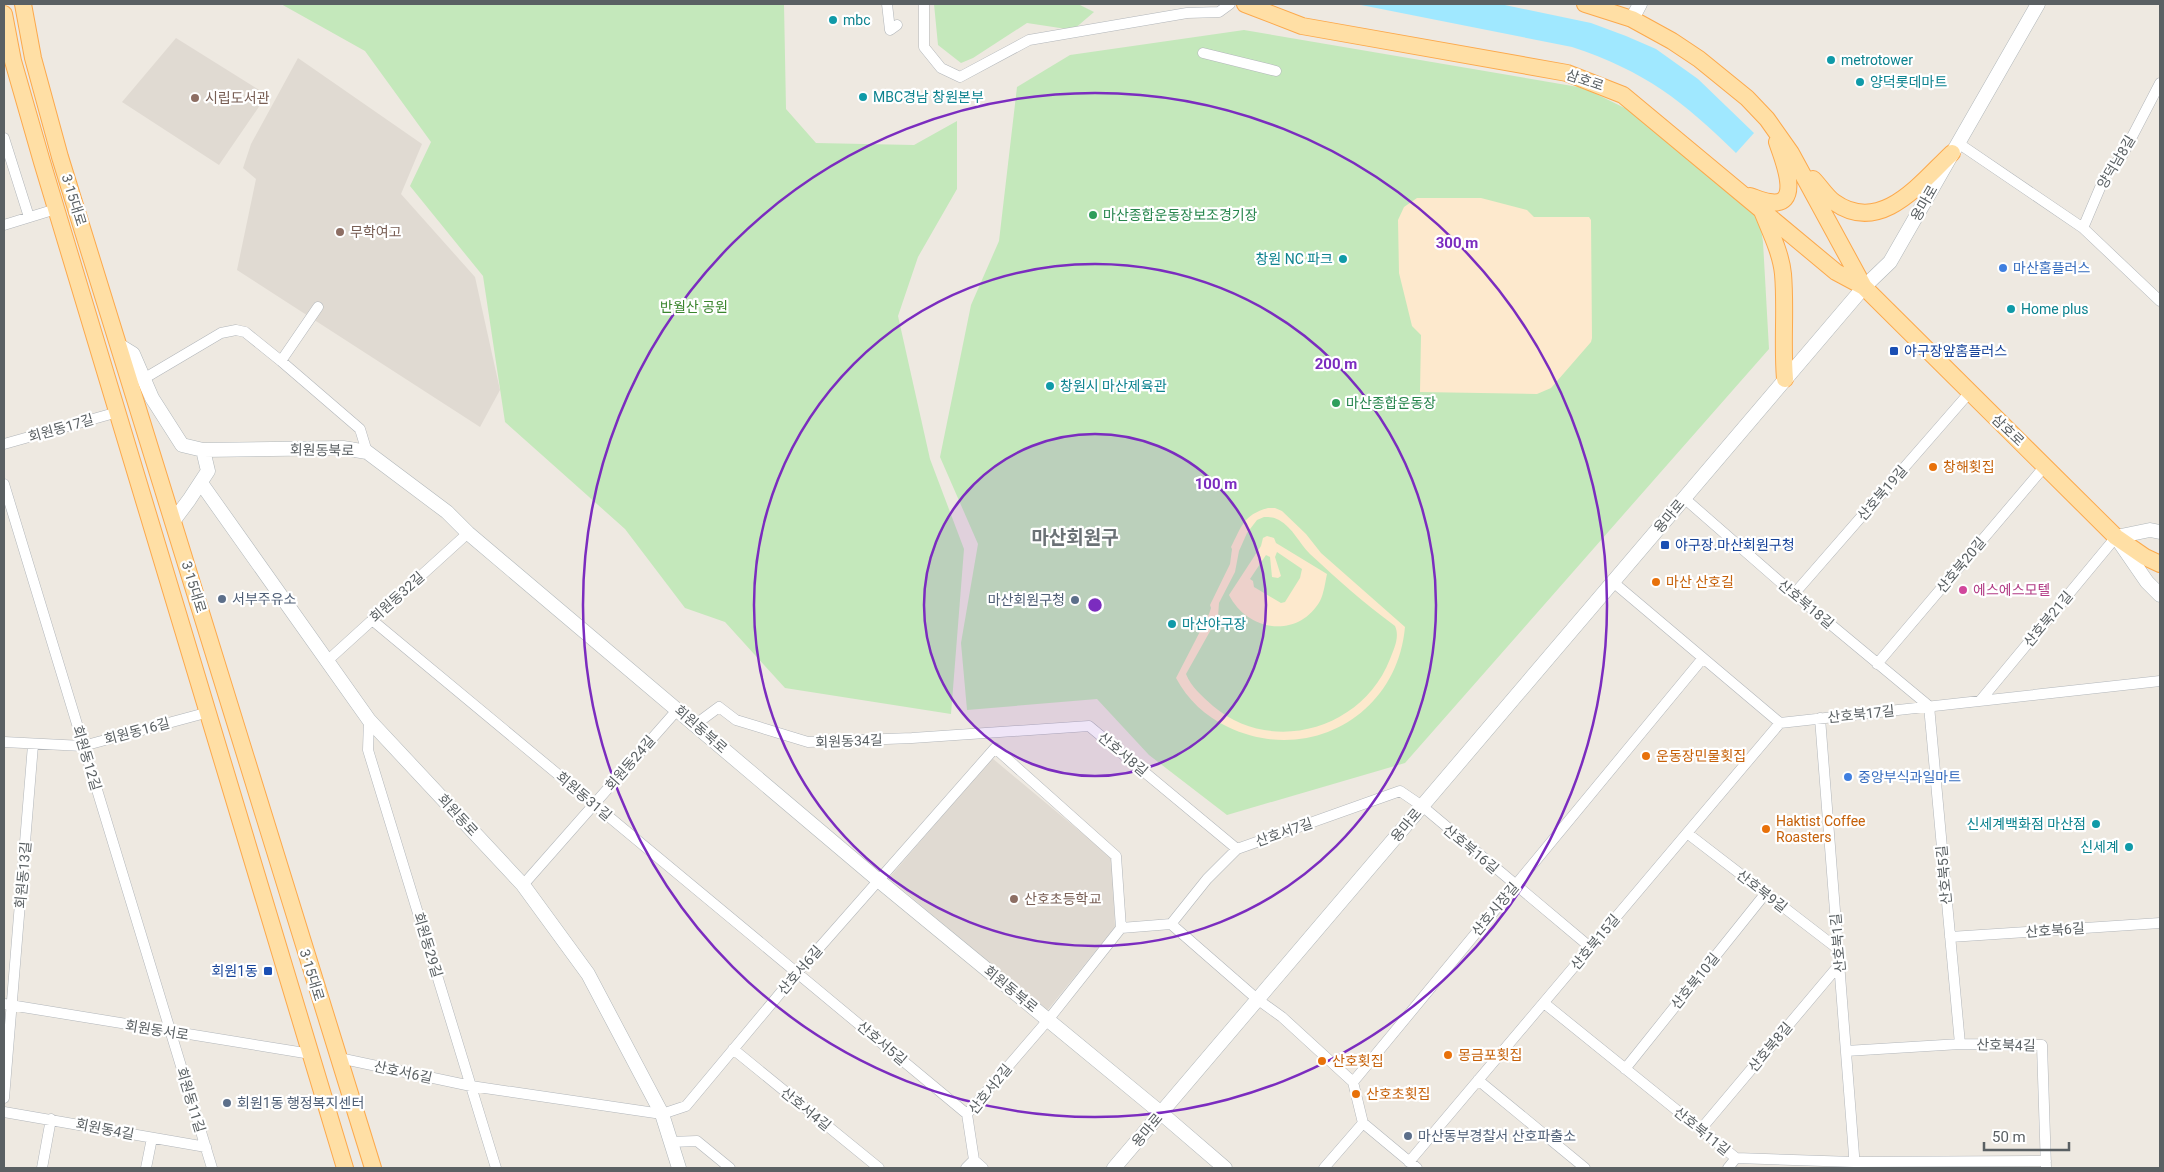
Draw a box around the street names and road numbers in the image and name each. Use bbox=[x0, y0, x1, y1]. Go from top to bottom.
street label: 삼호로 bbox=[1564, 66, 1606, 94]
street label: 양덕남8길 bbox=[2094, 132, 2138, 192]
street label: 3·15대로 bbox=[59, 172, 89, 228]
street label: 용마로 bbox=[1907, 182, 1941, 224]
street label: 회원동17길 bbox=[26, 411, 96, 445]
street label: 삼호로 bbox=[1989, 411, 2028, 449]
street label: 회원동북로 bbox=[290, 441, 354, 459]
street label: 산호북19길 bbox=[1854, 462, 1910, 524]
street label: 용마로 bbox=[1650, 496, 1688, 536]
street label: 산호북20길 bbox=[1933, 534, 1989, 596]
street label: 3·15대로 bbox=[179, 559, 209, 615]
street label: 회원동32길 bbox=[367, 569, 427, 625]
street label: 산호북18길 bbox=[1775, 576, 1837, 632]
street label: 산호북21길 bbox=[2020, 588, 2076, 650]
street label: 회원동북로 bbox=[671, 702, 731, 756]
street label: 산호북17길 bbox=[1827, 703, 1895, 725]
street label: 회원동16길 bbox=[102, 715, 172, 747]
street label: 회원동12길 bbox=[70, 723, 104, 793]
street label: 산호서8길 bbox=[1095, 729, 1151, 779]
street label: 회원동24길 bbox=[602, 732, 658, 794]
street label: 회원동34길 bbox=[815, 732, 883, 750]
street label: 회원동31길 bbox=[553, 768, 615, 824]
street label: 회원동로 bbox=[435, 791, 481, 839]
street label: 용마로 bbox=[1387, 805, 1425, 845]
street label: 산호서7길 bbox=[1253, 815, 1315, 849]
street label: 산호북16길 bbox=[1440, 821, 1502, 877]
street label: 회원동13길 bbox=[12, 841, 34, 909]
street label: 산호북5길 bbox=[1933, 845, 1955, 905]
street label: 산호북9길 bbox=[1734, 866, 1790, 916]
street label: 산호시장길 bbox=[1468, 879, 1522, 939]
street label: 회원동29길 bbox=[411, 910, 445, 980]
street label: 산호북15길 bbox=[1567, 911, 1623, 973]
street label: 산호북1길 bbox=[1827, 913, 1849, 973]
street label: 산호북6길 bbox=[2025, 920, 2085, 940]
street label: 산호서6길 bbox=[774, 942, 826, 998]
street label: 3·15대로 bbox=[297, 947, 327, 1003]
street label: 산호북10길 bbox=[1668, 950, 1722, 1012]
street label: 회원동북로 bbox=[981, 963, 1041, 1016]
street label: 회원동서로 bbox=[124, 1017, 190, 1043]
street label: 산호서5길 bbox=[854, 1018, 910, 1068]
street label: 산호북8길 bbox=[1745, 1019, 1795, 1075]
street label: 산호북4길 bbox=[1976, 1036, 2036, 1054]
street label: 산호서6길 bbox=[372, 1058, 434, 1086]
street label: 산호서2길 bbox=[965, 1061, 1015, 1117]
street label: 회원동11길 bbox=[174, 1065, 208, 1135]
street label: 산호서4길 bbox=[778, 1084, 834, 1134]
street label: 산호북11길 bbox=[1671, 1104, 1733, 1158]
street label: 용마로 bbox=[1128, 1110, 1166, 1150]
street label: 회원동4길 bbox=[74, 1115, 136, 1143]

